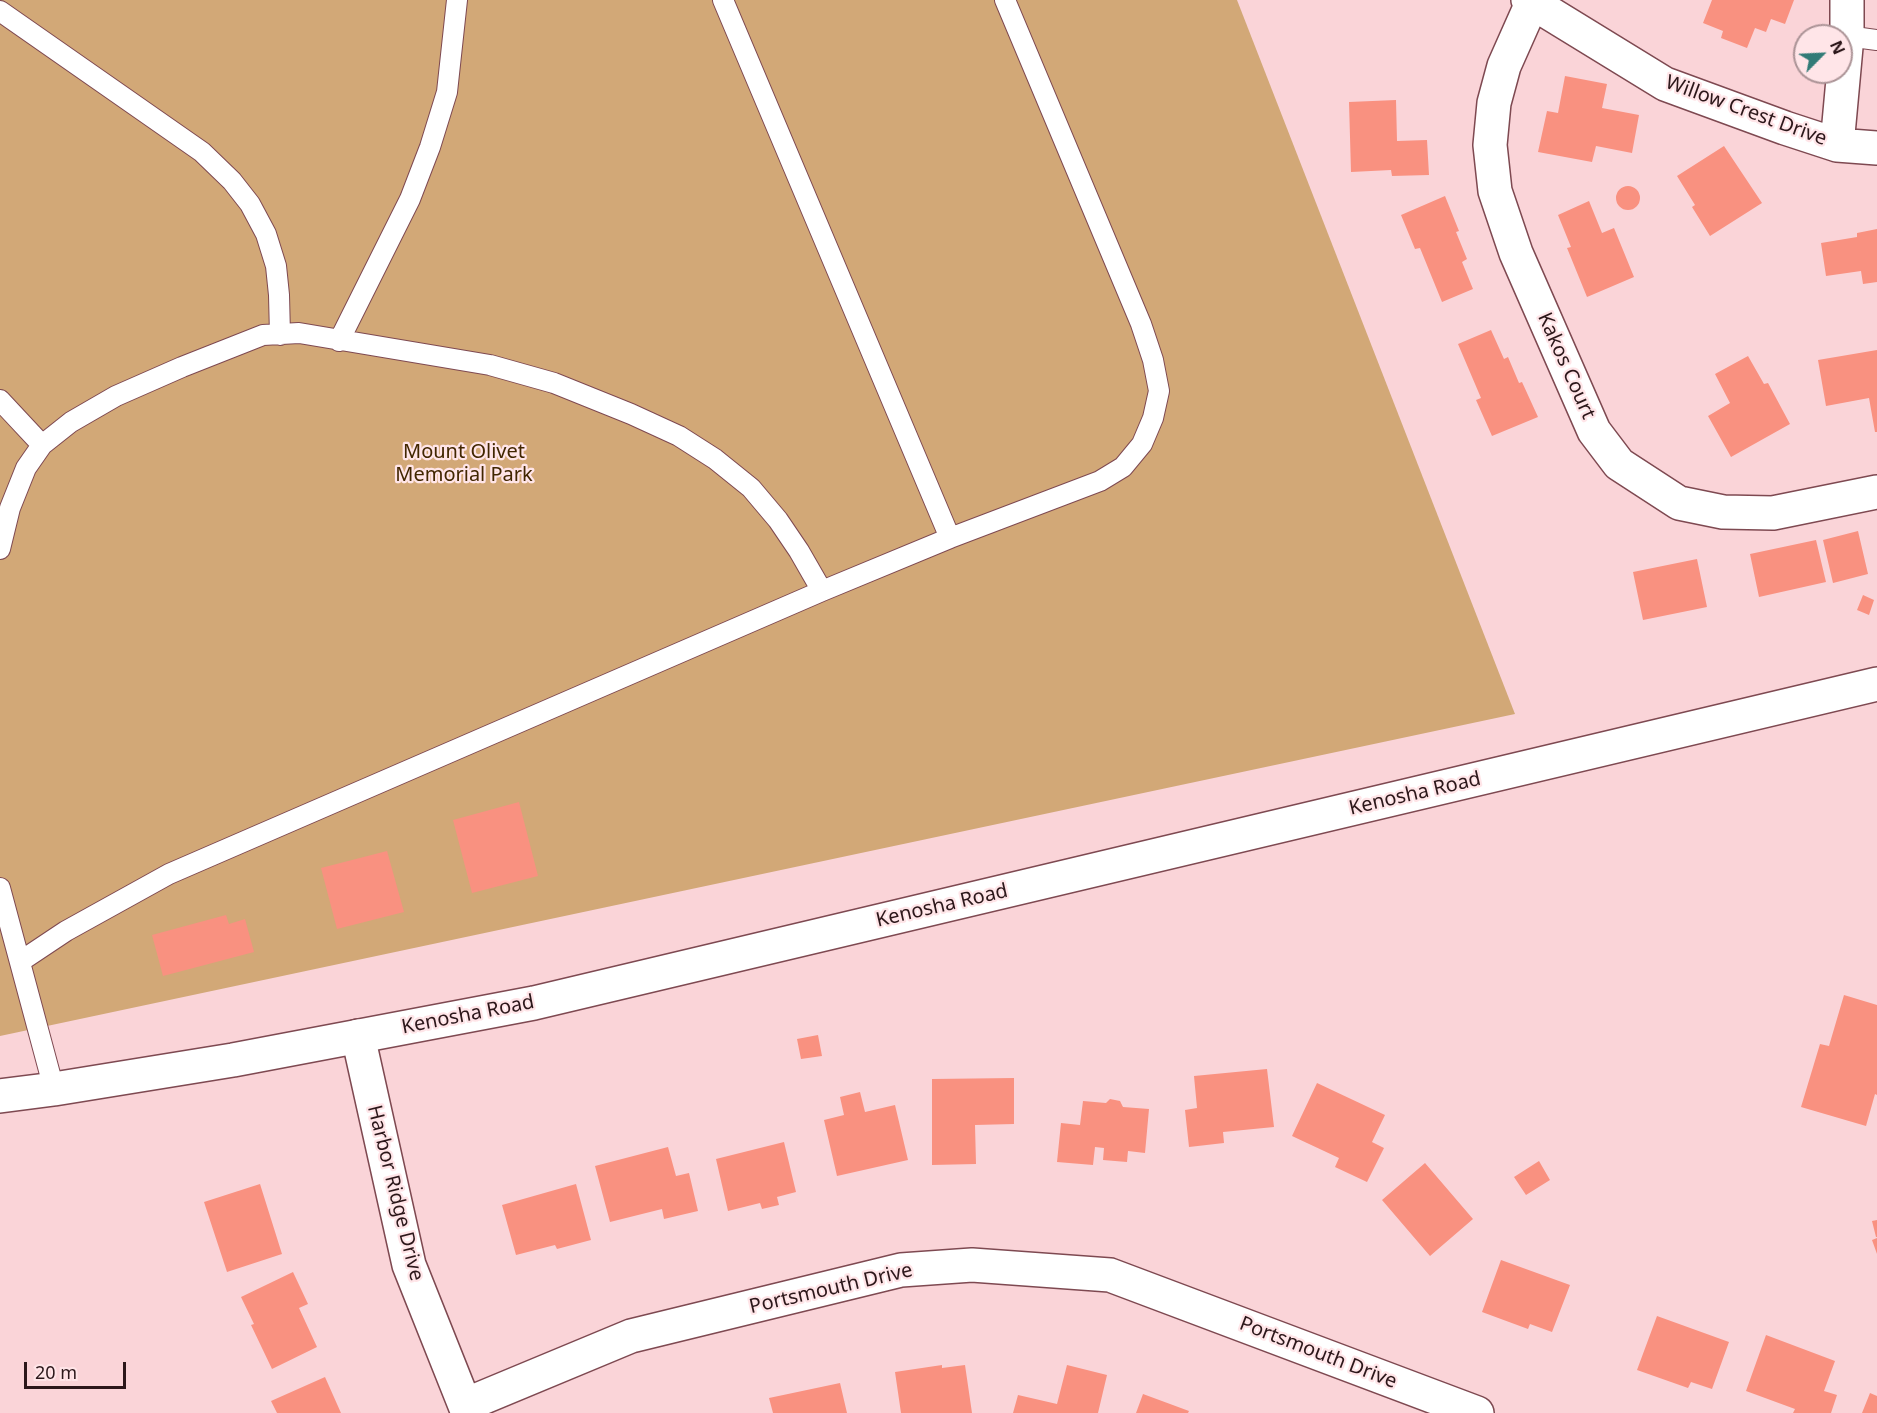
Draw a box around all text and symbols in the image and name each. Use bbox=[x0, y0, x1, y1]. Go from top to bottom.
north arrow bbox=[1793, 24, 1853, 84]
text: N bbox=[1825, 37, 1850, 58]
street label: Willow Crest Drive bbox=[1662, 71, 1830, 151]
street label: Kakos Court bbox=[1532, 309, 1600, 423]
park label: Mount Olivet Memorial Park bbox=[395, 440, 533, 487]
street label: Kenosha Road bbox=[1347, 767, 1483, 821]
street label: Kenosha Road bbox=[874, 879, 1010, 933]
street label: Kenosha Road bbox=[400, 990, 536, 1040]
street label: Harbor Ridge Drive bbox=[362, 1103, 428, 1283]
street label: Portsmouth Drive bbox=[747, 1259, 915, 1319]
street label: Portsmouth Drive bbox=[1236, 1312, 1400, 1394]
scale bar bbox=[27, 1350, 129, 1388]
text: 20 m bbox=[35, 1360, 77, 1384]

